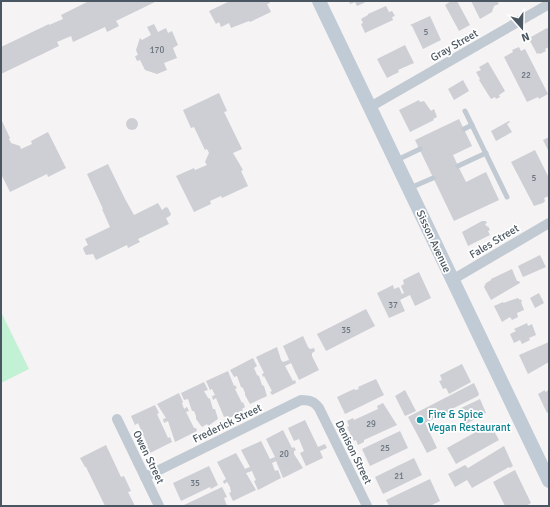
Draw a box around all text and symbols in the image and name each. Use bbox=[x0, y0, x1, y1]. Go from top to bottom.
north arrow bbox=[502, 8, 542, 48]
house number: 5 bbox=[424, 27, 429, 38]
street label: Gray Street bbox=[428, 27, 480, 64]
text: N bbox=[519, 30, 531, 44]
house number: 170 bbox=[150, 45, 164, 56]
house number: 22 bbox=[521, 70, 531, 81]
house number: 5 bbox=[532, 173, 537, 184]
street label: Sisson Avenue bbox=[413, 208, 454, 274]
street label: Fales Street bbox=[467, 221, 522, 261]
house number: 37 bbox=[388, 300, 398, 311]
house number: 35 bbox=[341, 325, 351, 336]
street label: Frederick Street bbox=[191, 401, 264, 446]
place label: Fire & Spice Vegan Restaurant bbox=[428, 408, 511, 434]
marker: Fire & Spice Vegan Restaurant bbox=[415, 415, 425, 425]
street label: Denison Street bbox=[333, 418, 375, 486]
house number: 29 bbox=[366, 419, 376, 430]
street label: Owen Street bbox=[130, 428, 167, 486]
house number: 25 bbox=[380, 443, 390, 454]
house number: 20 bbox=[279, 449, 289, 460]
house number: 21 bbox=[394, 471, 404, 482]
house number: 35 bbox=[190, 478, 200, 489]

